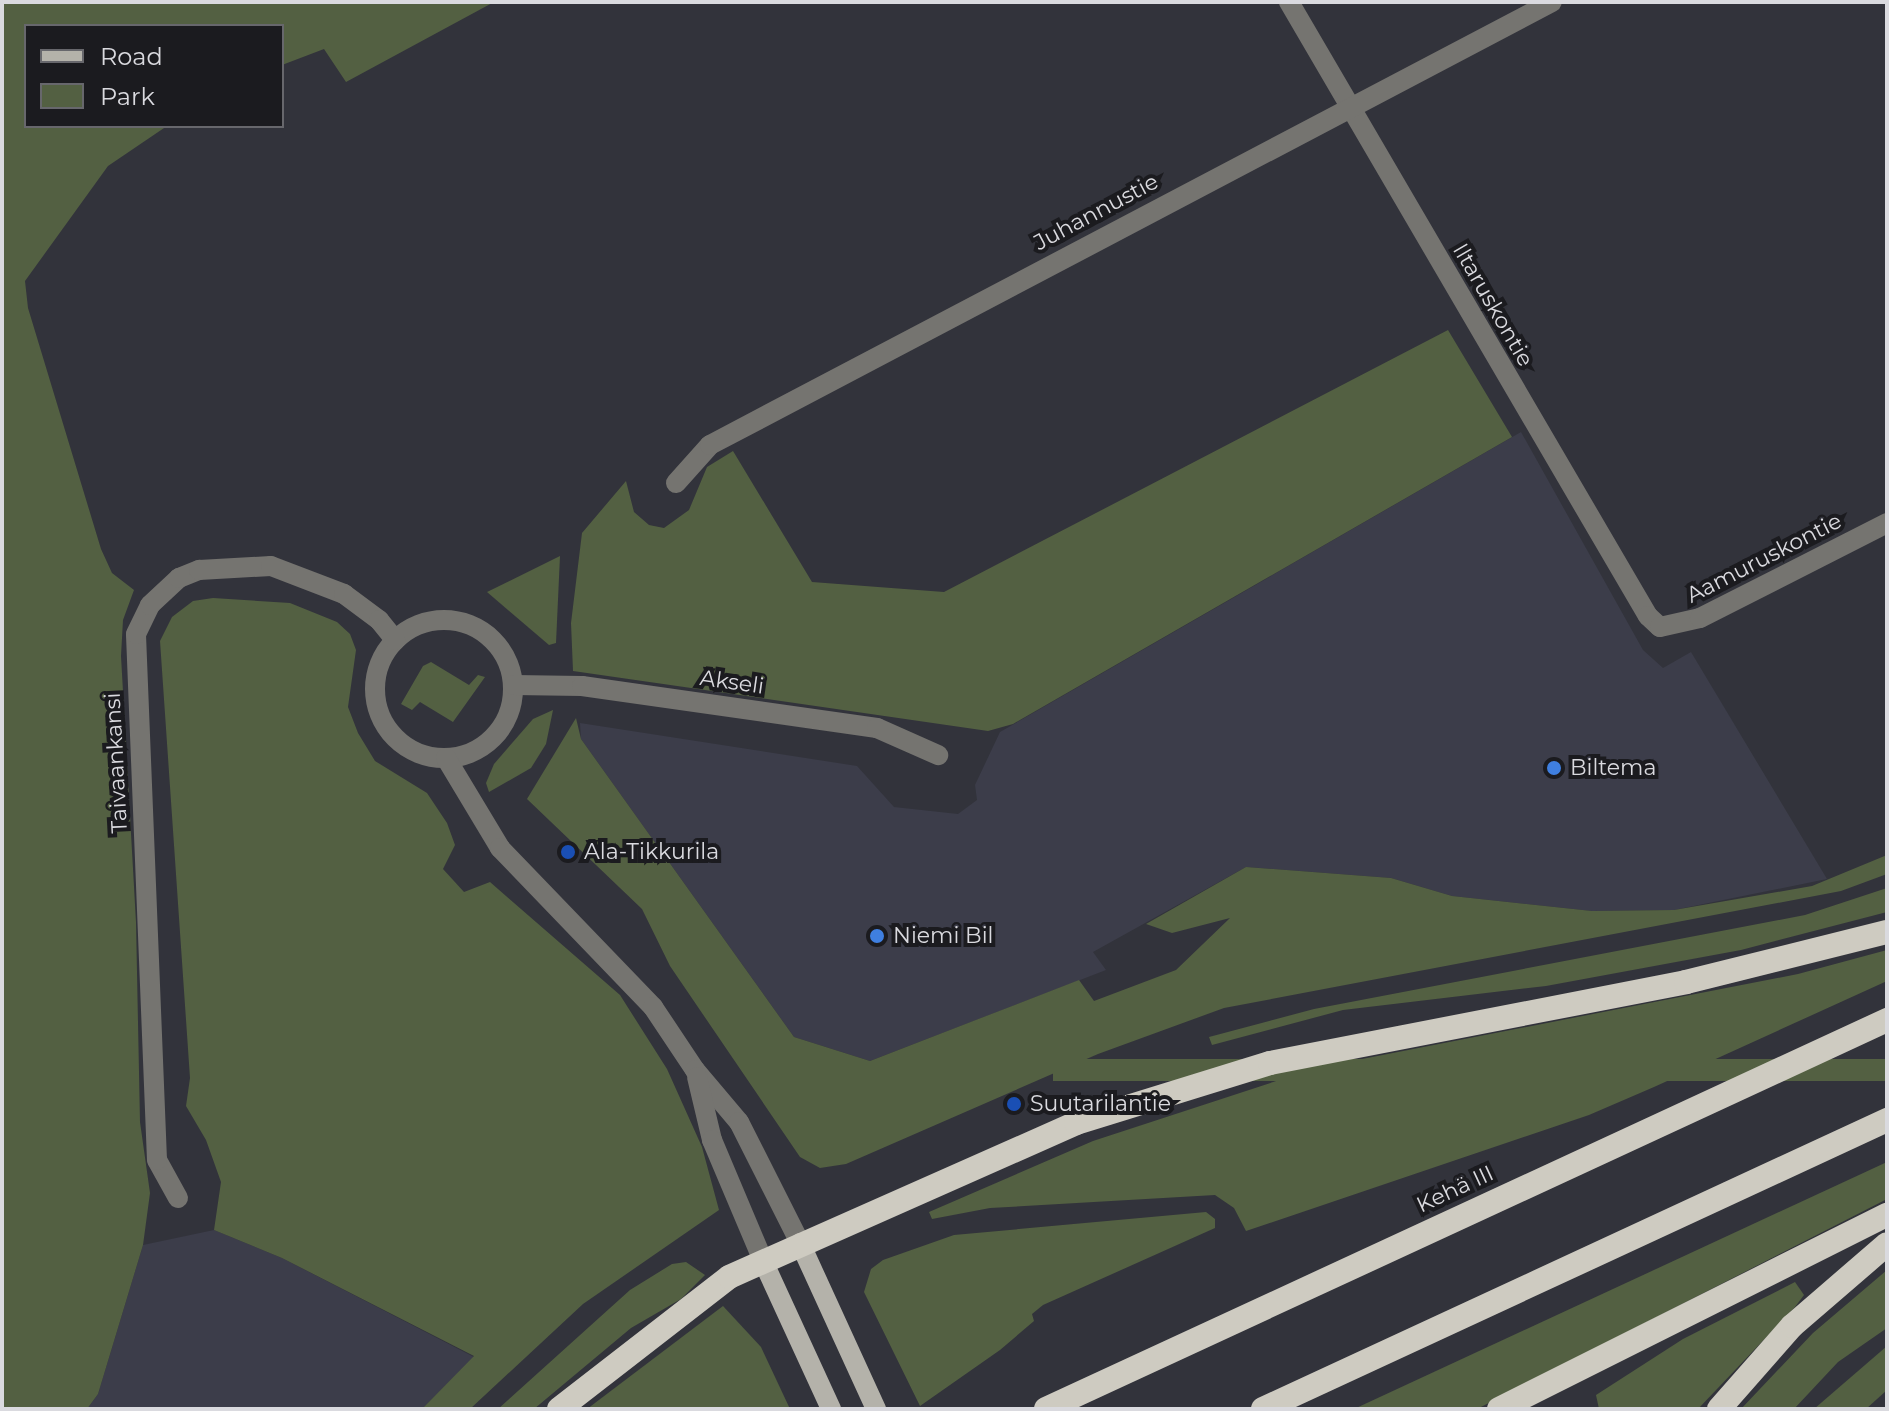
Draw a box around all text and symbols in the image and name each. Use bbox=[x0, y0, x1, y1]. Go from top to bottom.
legend bbox=[24, 24, 284, 128]
text: Road bbox=[100, 42, 163, 71]
text: Park bbox=[100, 82, 155, 111]
street label: Juhannustie bbox=[1029, 168, 1163, 256]
street label: Iltaruskontie bbox=[1447, 239, 1539, 371]
street label: Aamuruskontie bbox=[1682, 507, 1846, 609]
street label: Akseli bbox=[698, 664, 766, 700]
street label: Taivaankansi bbox=[99, 692, 133, 834]
place label: Biltema bbox=[1570, 755, 1656, 781]
marker: Biltema bbox=[1545, 759, 1563, 777]
place label: Ala-Tikkurila bbox=[584, 839, 719, 865]
marker: Ala-Tikkurila bbox=[559, 843, 577, 861]
place label: Niemi Bil bbox=[893, 923, 994, 949]
marker: Niemi Bil bbox=[868, 927, 886, 945]
place label: Suutarilantie bbox=[1030, 1091, 1171, 1117]
marker: Suutarilantie bbox=[1005, 1095, 1023, 1113]
street label: Kehä III bbox=[1412, 1160, 1498, 1218]

